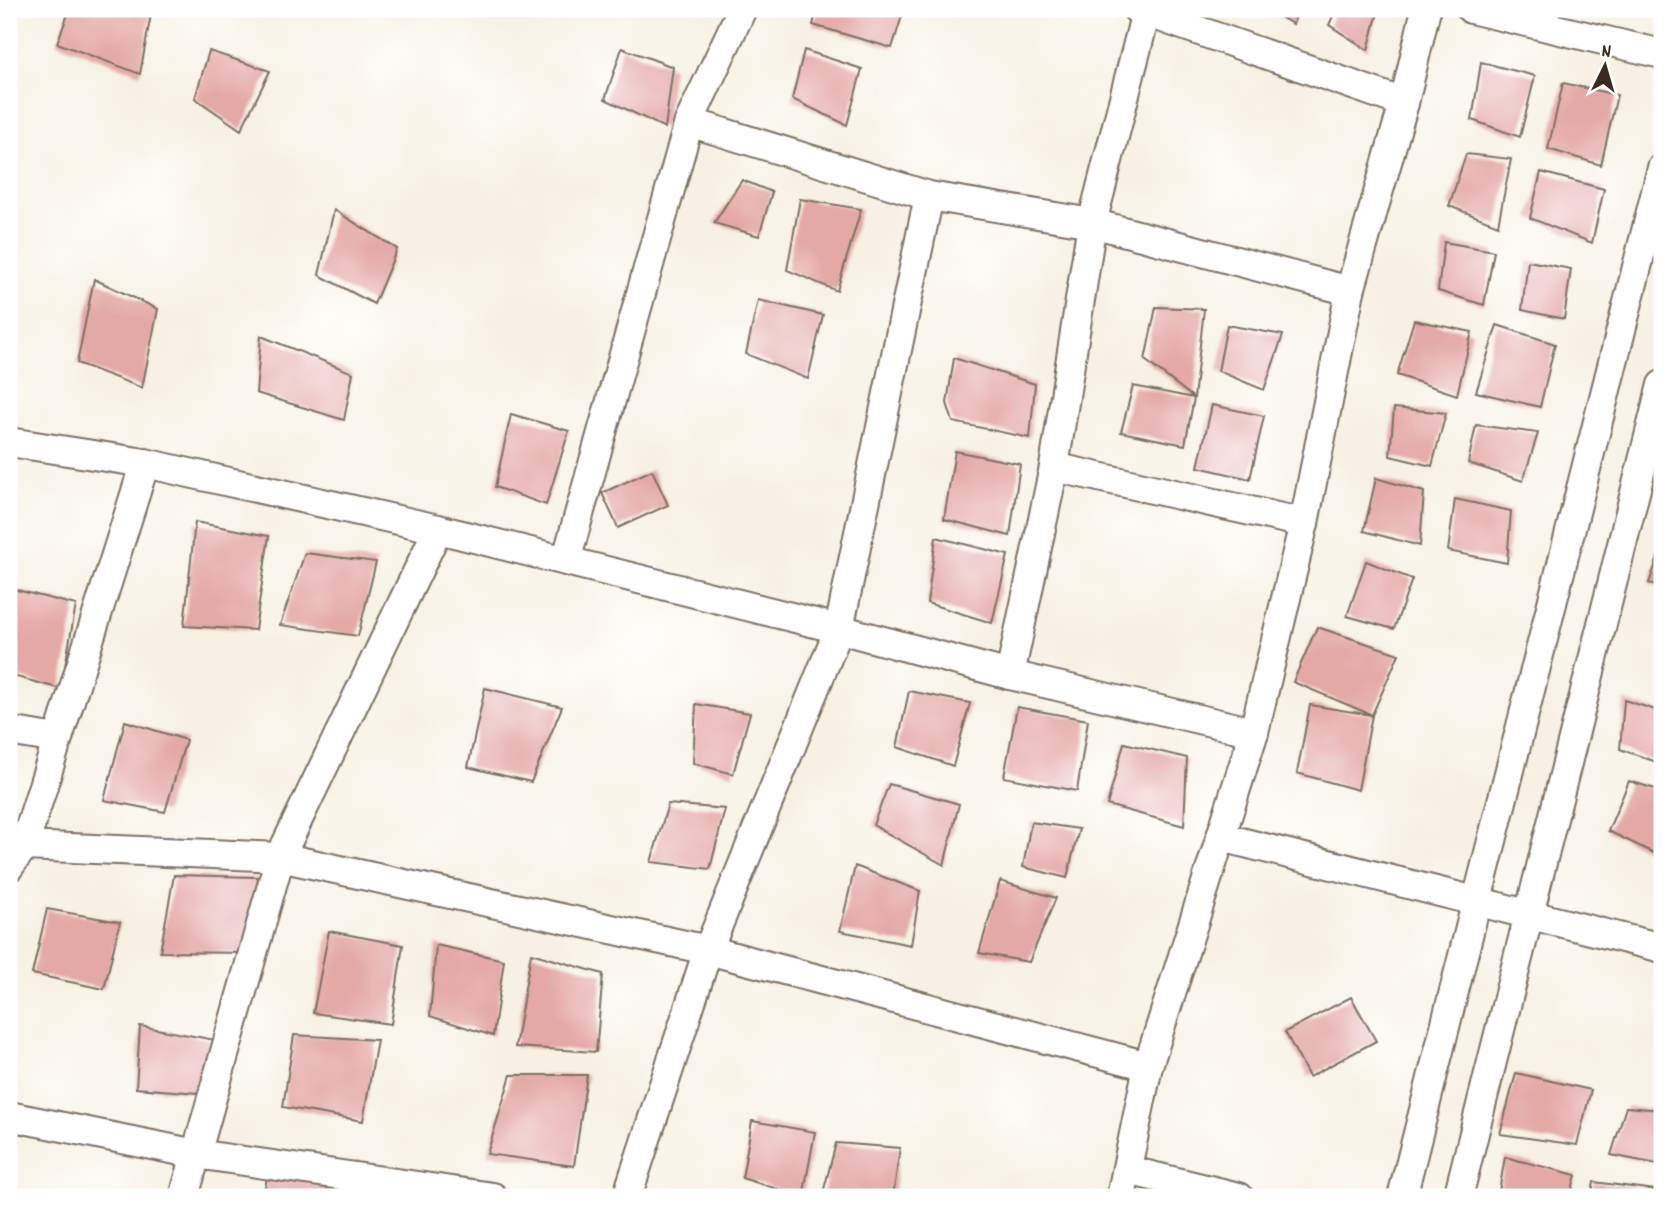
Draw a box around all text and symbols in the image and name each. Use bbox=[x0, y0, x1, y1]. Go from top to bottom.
north arrow bbox=[1570, 32, 1640, 102]
text: N bbox=[1600, 39, 1612, 66]

